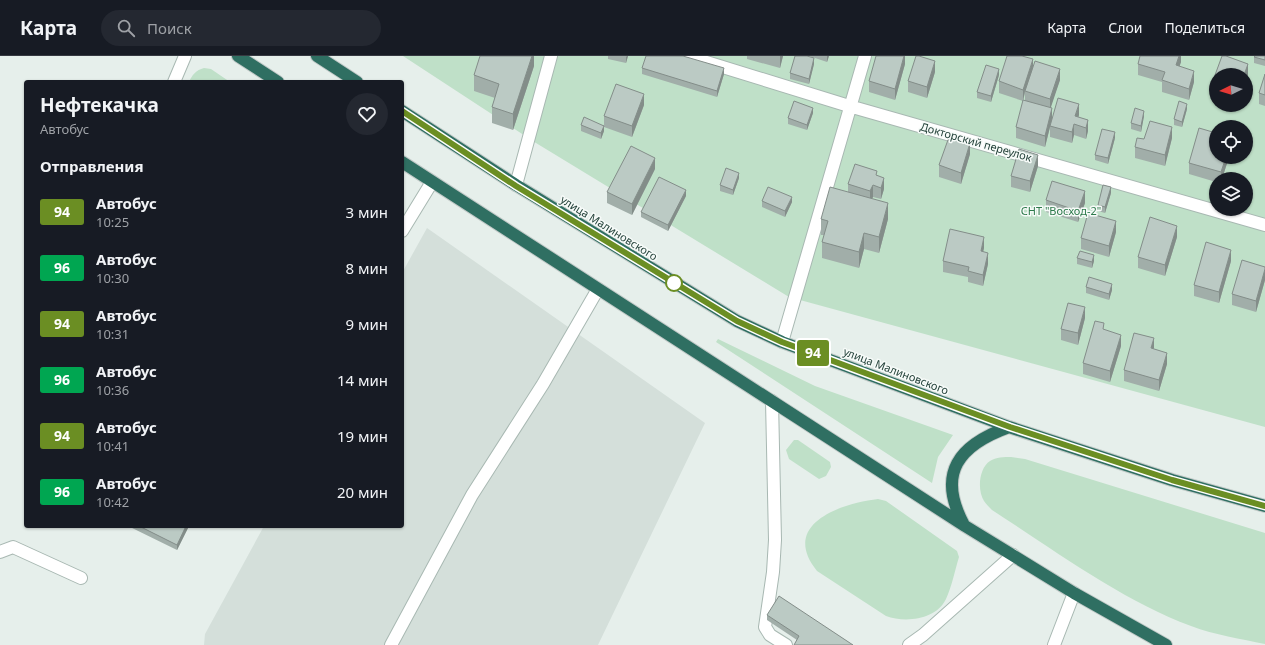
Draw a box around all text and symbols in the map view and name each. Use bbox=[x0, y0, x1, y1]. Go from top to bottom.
search box bbox=[101, 10, 381, 46]
text: Карта bbox=[20, 15, 77, 41]
icon: search bbox=[115, 17, 137, 39]
text: Поиск bbox=[147, 18, 192, 38]
text: Карта bbox=[1047, 18, 1086, 37]
text: Слои bbox=[1108, 18, 1142, 37]
text: Поделиться bbox=[1164, 18, 1245, 37]
north arrow bbox=[1209, 68, 1253, 112]
map controls bbox=[1209, 68, 1253, 216]
text: Нефтекачка bbox=[40, 92, 159, 118]
button: heart bbox=[346, 93, 388, 135]
street label: Докторский переулок bbox=[919, 118, 1034, 165]
text: Автобус bbox=[40, 120, 89, 138]
button: locate bbox=[1209, 120, 1253, 164]
text: Отправления bbox=[40, 156, 144, 176]
button: layers bbox=[1209, 172, 1253, 216]
street label: улица Малиновского bbox=[558, 192, 661, 264]
text: Автобус bbox=[96, 193, 157, 213]
text: 94 bbox=[54, 202, 70, 221]
text: 3 мин bbox=[345, 202, 388, 222]
park label: СНТ "Восход-2" bbox=[1021, 203, 1101, 218]
text: 10:25 bbox=[96, 213, 129, 231]
text: Автобус bbox=[96, 249, 157, 269]
text: 96 bbox=[54, 258, 70, 277]
text: 8 мин bbox=[345, 258, 388, 278]
text: 10:30 bbox=[96, 269, 129, 287]
unlabelled marker bbox=[665, 274, 683, 292]
text: Автобус bbox=[96, 305, 157, 325]
text: 94 bbox=[54, 314, 70, 333]
text: 9 мин bbox=[345, 314, 388, 334]
text: 10:31 bbox=[96, 325, 129, 343]
line badge: 94 bbox=[795, 340, 831, 366]
text: 94 bbox=[805, 343, 821, 362]
street label: улица Малиновского bbox=[841, 344, 951, 398]
text: Автобус bbox=[96, 361, 157, 381]
text: 96 bbox=[54, 370, 70, 389]
text: 14 мин bbox=[337, 370, 388, 390]
text: 10:36 bbox=[96, 381, 129, 399]
text: Автобус bbox=[96, 417, 157, 437]
text: 94 bbox=[54, 426, 70, 445]
text: 19 мин bbox=[337, 426, 388, 446]
text: 10:41 bbox=[96, 437, 129, 455]
text: Автобус bbox=[96, 473, 157, 493]
text: 96 bbox=[54, 482, 70, 501]
text: 20 мин bbox=[337, 482, 388, 502]
text: 10:42 bbox=[96, 493, 129, 511]

